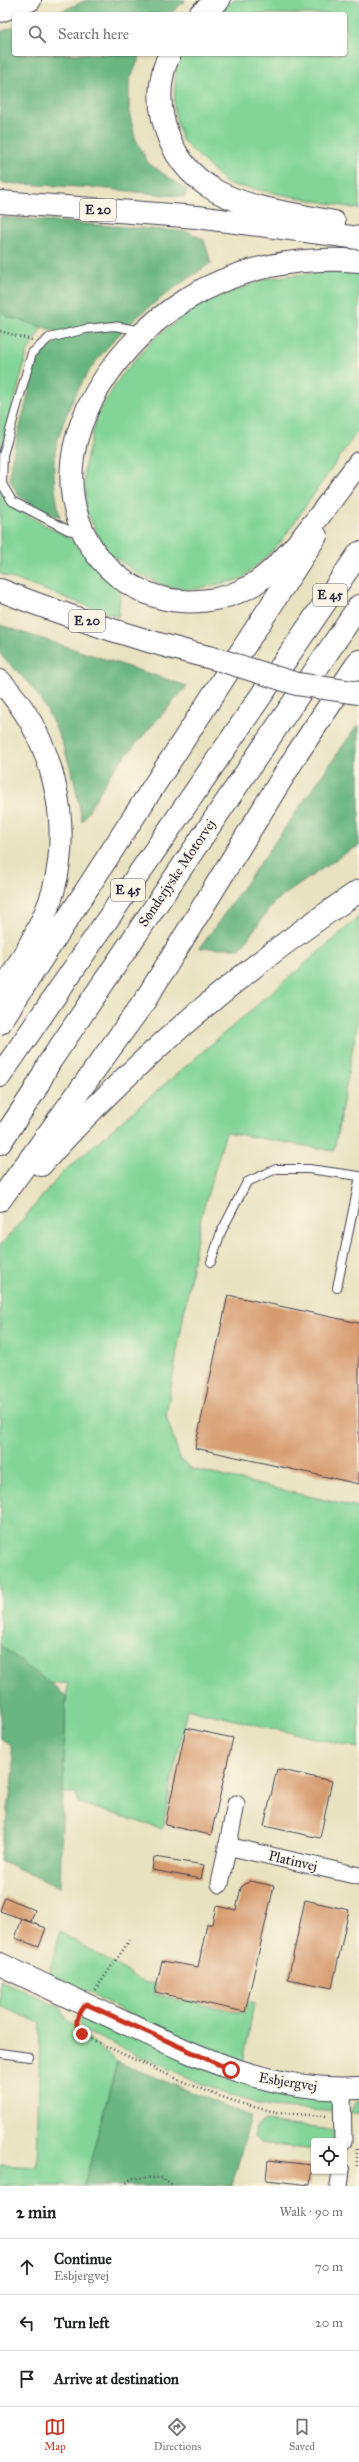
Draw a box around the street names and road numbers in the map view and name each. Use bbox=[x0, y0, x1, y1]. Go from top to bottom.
road number: E 20 bbox=[80, 199, 116, 221]
road number: E 45 bbox=[313, 584, 347, 606]
road number: E 20 bbox=[69, 610, 105, 632]
street label: Sønderjyske Motorvej bbox=[135, 816, 219, 930]
road number: E 45 bbox=[111, 879, 145, 901]
street label: Platinvej bbox=[267, 1847, 319, 1875]
street label: Esbjergvej bbox=[258, 2069, 318, 2095]

